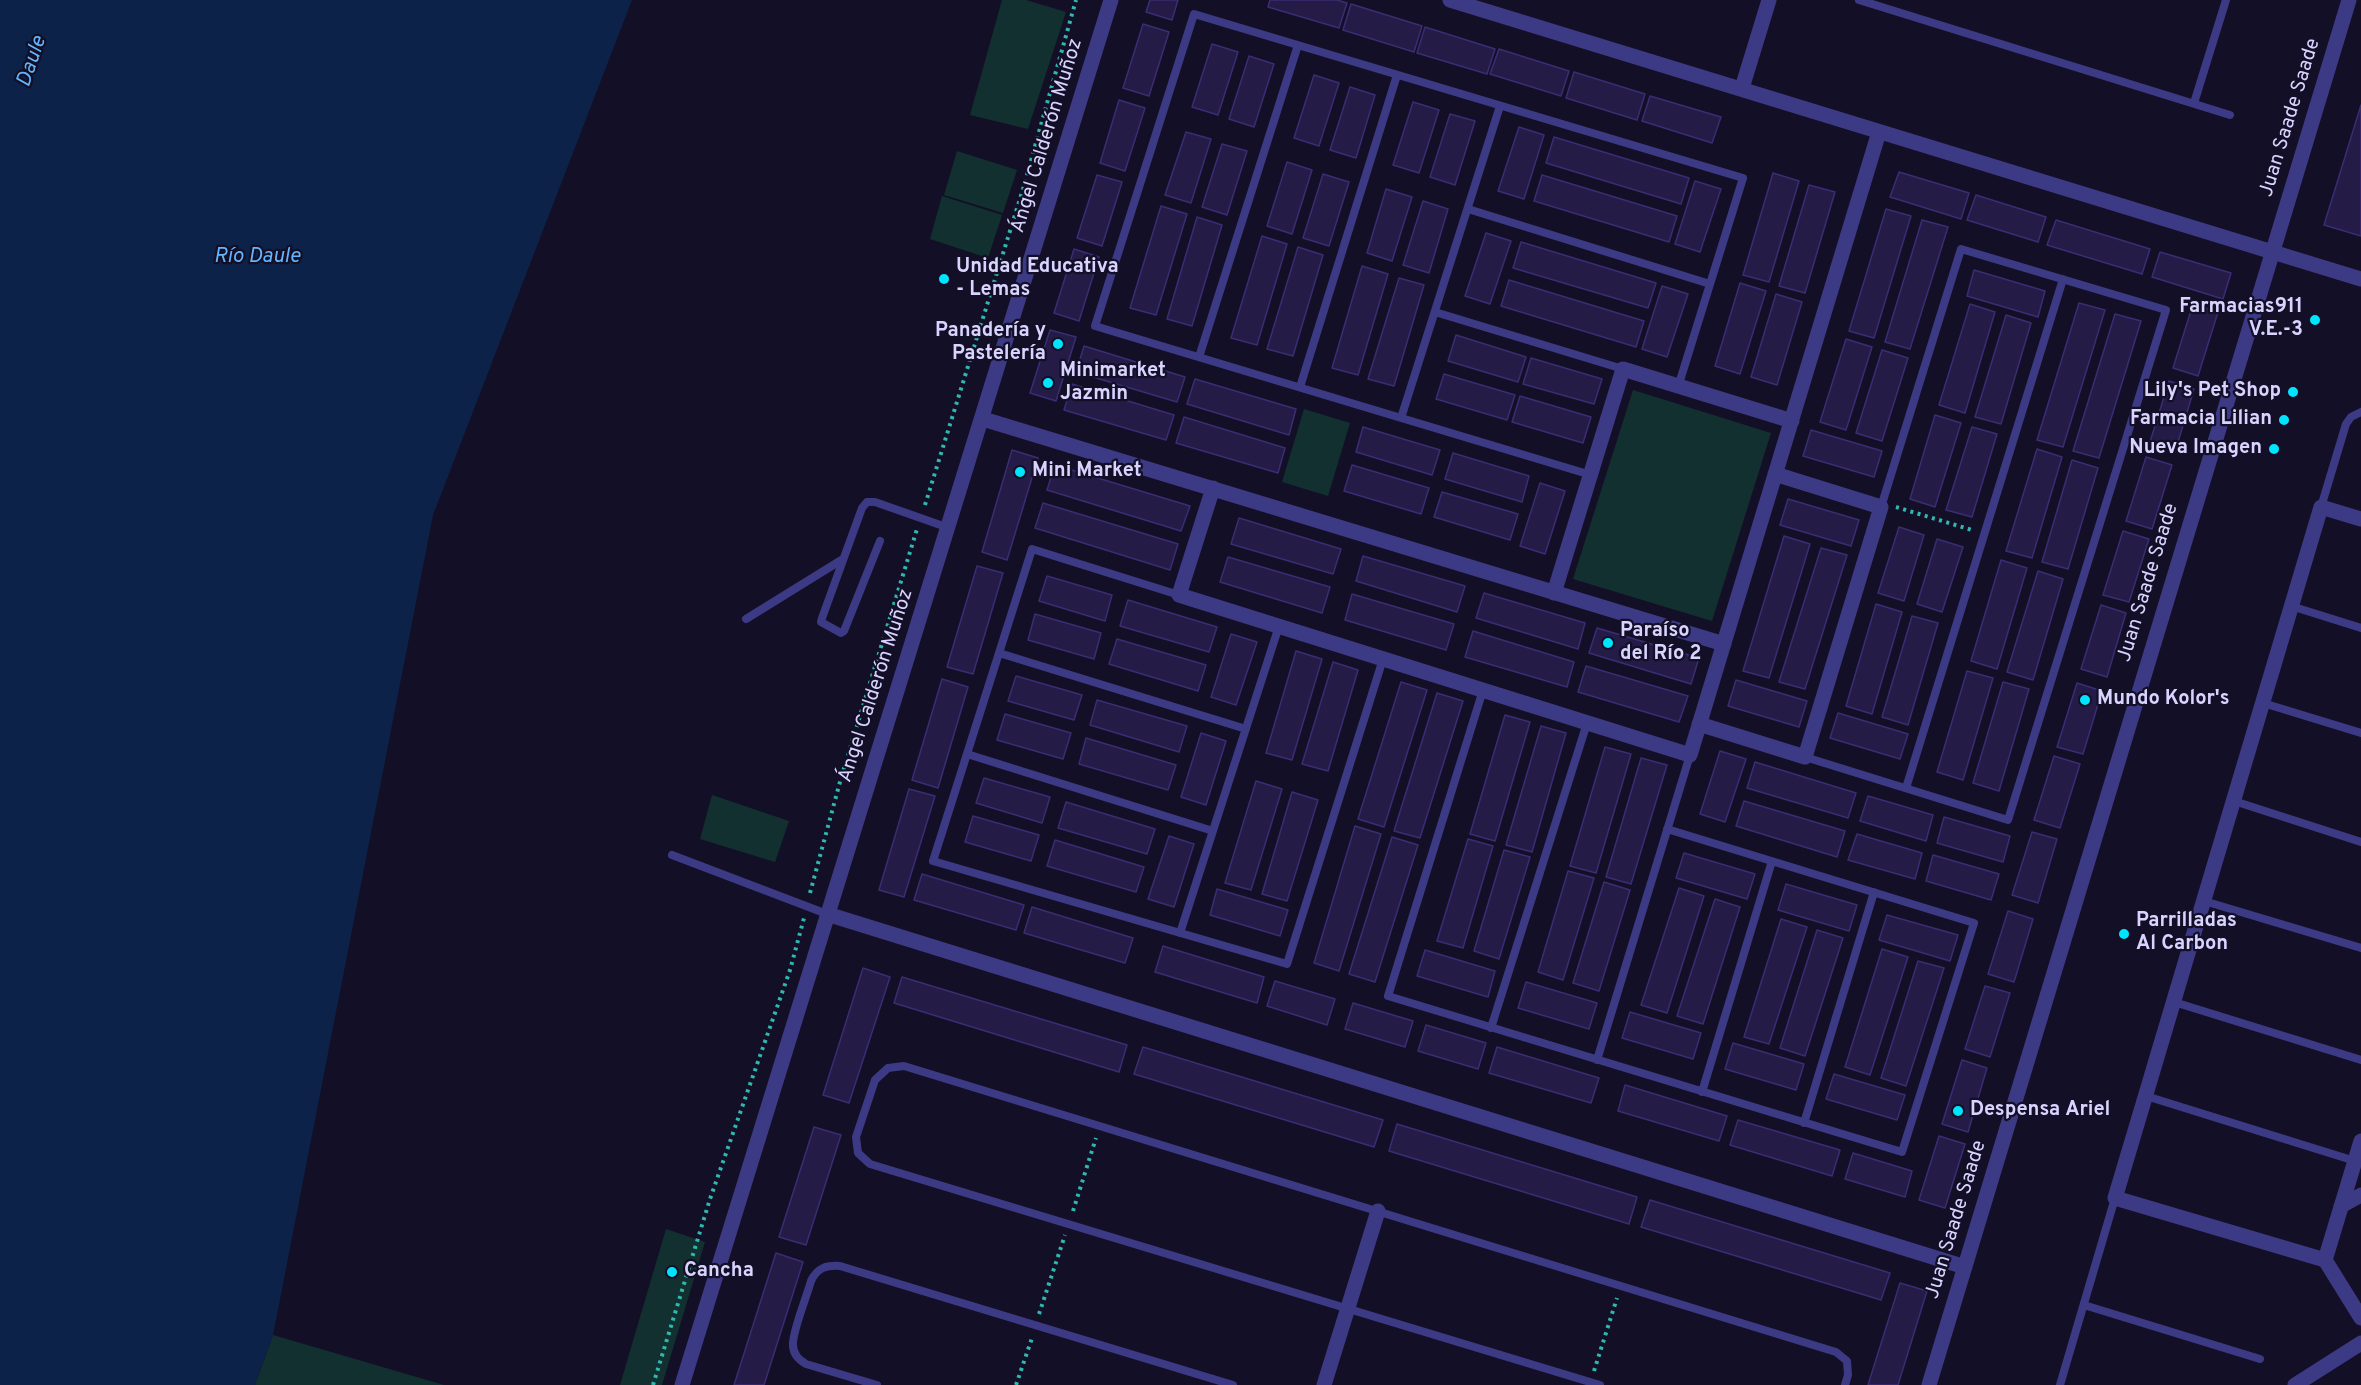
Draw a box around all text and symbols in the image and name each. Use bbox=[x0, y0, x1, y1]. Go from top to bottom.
water label: Daule bbox=[13, 33, 53, 91]
street label: Ángel Calderón Muñoz bbox=[1007, 36, 1089, 236]
street label: Juan Saade Saade bbox=[2255, 36, 2327, 200]
water label: Río Daule bbox=[214, 245, 300, 271]
place label: Unidad Educativa - Lemas bbox=[956, 256, 1119, 303]
marker: Unidad Educativa - Lemas bbox=[937, 272, 951, 286]
place label: Farmacias911 V.E.-3 bbox=[2179, 296, 2303, 343]
marker: Farmacias911 V.E.-3 bbox=[2308, 313, 2322, 327]
place label: Panadería y Pastelería bbox=[935, 320, 1046, 367]
marker: Panadería y Pastelería bbox=[1051, 337, 1065, 351]
place label: Minimarket Jazmin bbox=[1060, 360, 1166, 407]
marker: Minimarket Jazmin bbox=[1041, 376, 1055, 390]
place label: Lily's Pet Shop bbox=[2144, 380, 2281, 404]
marker: Lily's Pet Shop bbox=[2286, 385, 2300, 399]
place label: Farmacia Lilian bbox=[2130, 408, 2272, 432]
marker: Farmacia Lilian bbox=[2277, 413, 2291, 427]
place label: Nueva Imagen bbox=[2129, 437, 2262, 461]
marker: Nueva Imagen bbox=[2267, 442, 2281, 456]
place label: Mini Market bbox=[1032, 460, 1142, 484]
marker: Mini Market bbox=[1013, 465, 1027, 479]
street label: Juan Saade Saade bbox=[2113, 501, 2185, 665]
street label: Ángel Calderón Muñoz bbox=[834, 586, 920, 786]
place label: Paraíso del Río 2 bbox=[1620, 620, 1702, 667]
marker: Paraíso del Río 2 bbox=[1601, 636, 1615, 650]
place label: Mundo Kolor's bbox=[2097, 688, 2230, 712]
marker: Mundo Kolor's bbox=[2078, 693, 2092, 707]
place label: Parrilladas Al Carbon bbox=[2136, 910, 2237, 957]
marker: Parrilladas Al Carbon bbox=[2117, 927, 2131, 941]
place label: Despensa Ariel bbox=[1970, 1099, 2110, 1123]
marker: Despensa Ariel bbox=[1951, 1104, 1965, 1118]
street label: Juan Saade Saade bbox=[1921, 1138, 1993, 1302]
place label: Cancha bbox=[684, 1260, 754, 1284]
marker: Cancha bbox=[665, 1265, 679, 1279]

